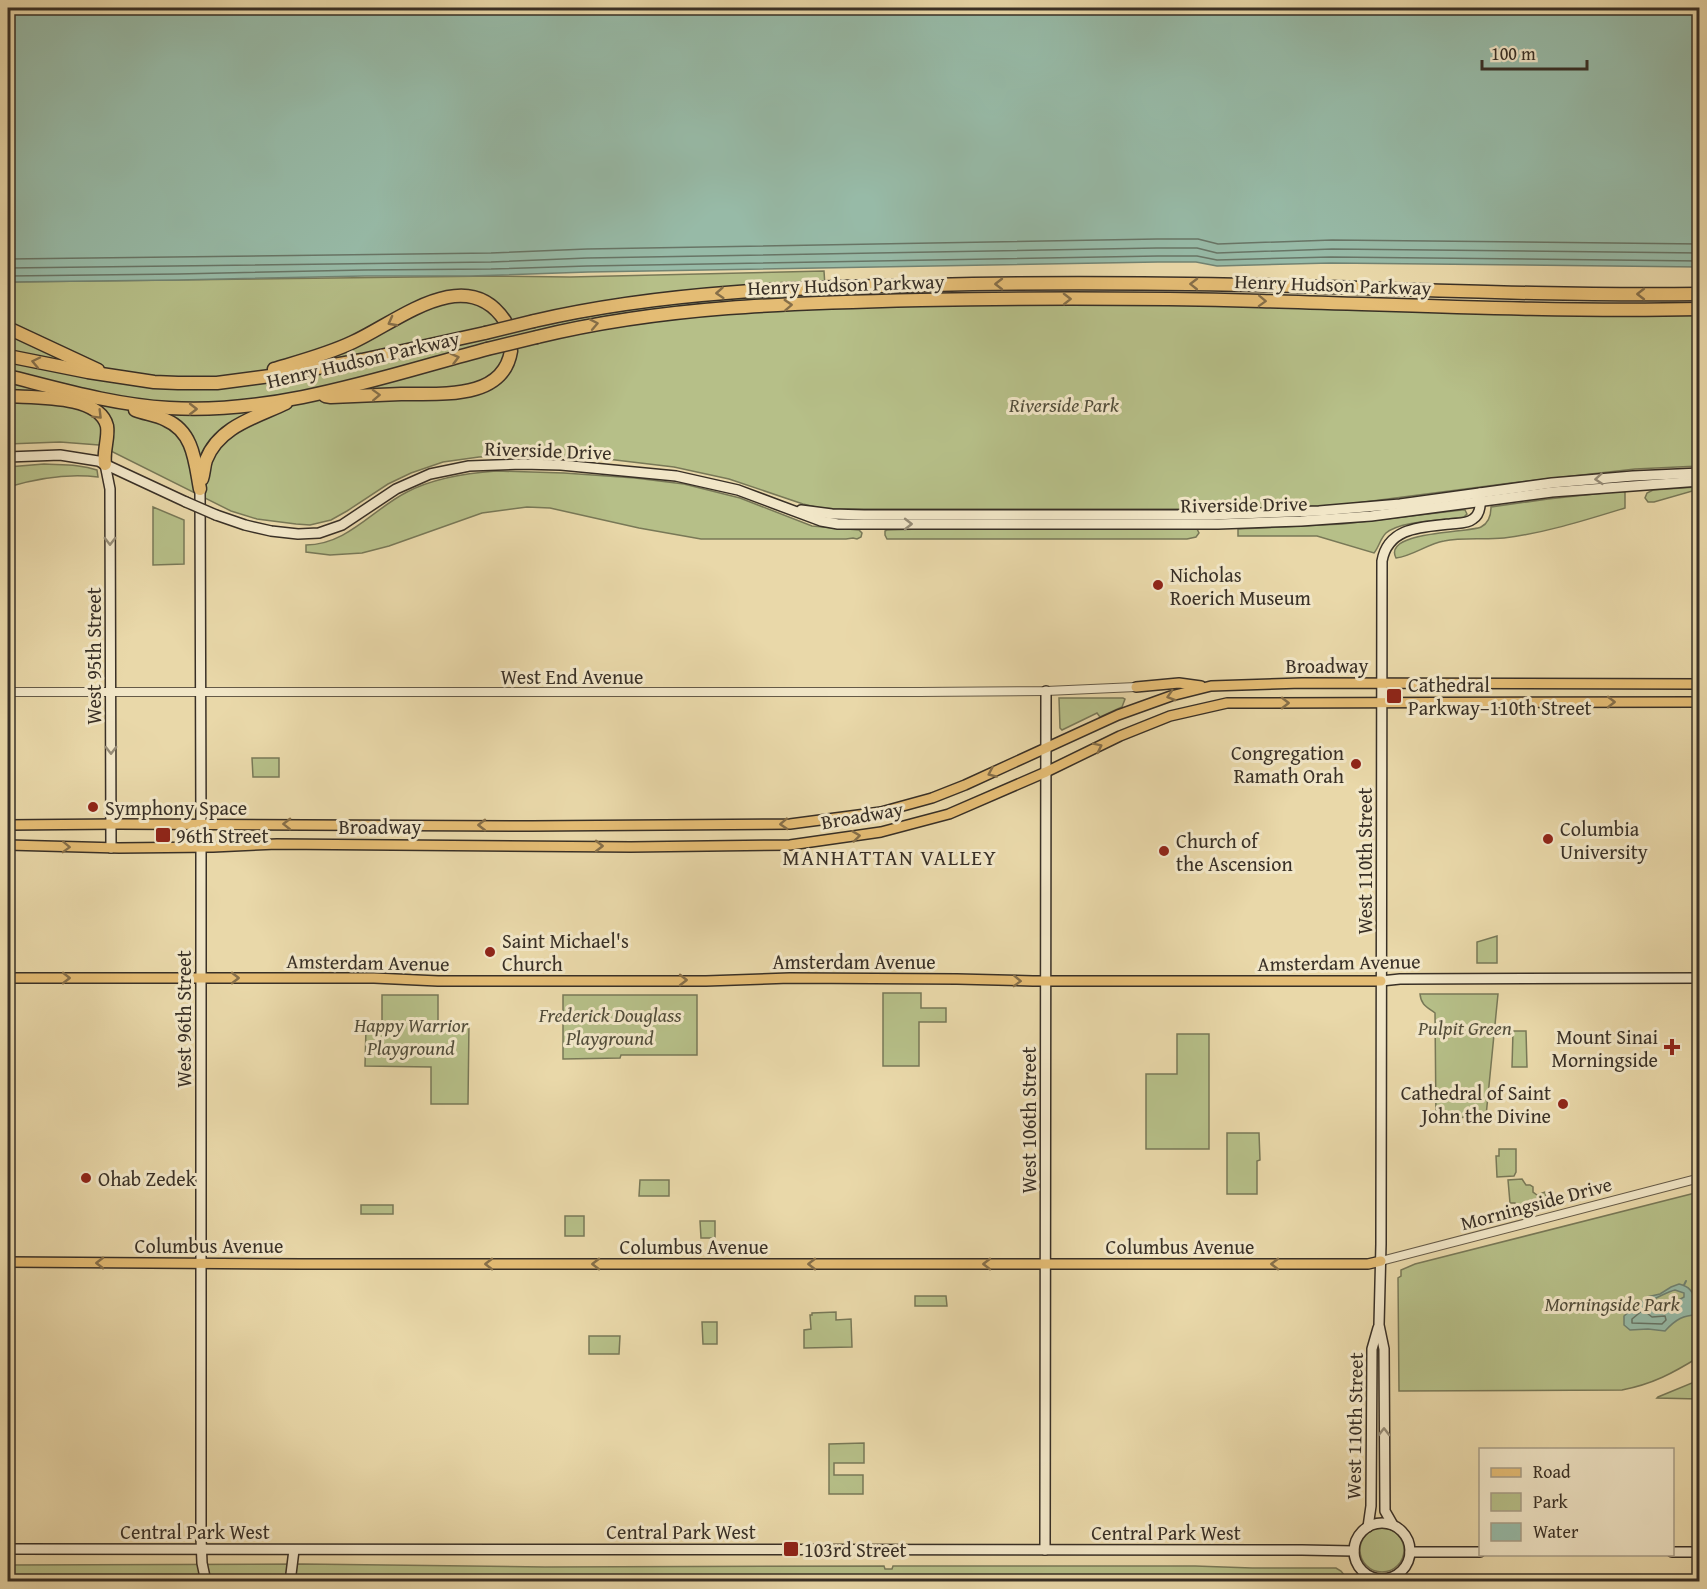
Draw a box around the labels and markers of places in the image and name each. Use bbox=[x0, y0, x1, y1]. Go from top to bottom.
place label: Nicholas Roerich Museum bbox=[1170, 560, 1312, 612]
marker: Nicholas Roerich Museum bbox=[1151, 578, 1165, 592]
place label: Cathedral Parkway–110th Street bbox=[1408, 670, 1592, 722]
marker: Cathedral Parkway–110th Street bbox=[1385, 687, 1403, 705]
place label: Congregation Ramath Orah bbox=[1231, 738, 1344, 790]
marker: Congregation Ramath Orah bbox=[1349, 757, 1363, 771]
place label: Symphony Space bbox=[105, 793, 247, 822]
marker: Symphony Space bbox=[86, 800, 100, 814]
place label: Columbia University bbox=[1560, 814, 1648, 866]
place label: 96th Street bbox=[176, 821, 269, 850]
marker: 96th Street bbox=[154, 826, 172, 844]
place label: Church of the Ascension bbox=[1176, 826, 1293, 878]
marker: Columbia University bbox=[1541, 832, 1555, 846]
marker: Church of the Ascension bbox=[1157, 844, 1171, 858]
place label: Saint Michael's Church bbox=[502, 926, 629, 978]
marker: Saint Michael's Church bbox=[483, 945, 497, 959]
place label: Mount Sinai Morningside bbox=[1552, 1022, 1658, 1074]
marker: Mount Sinai Morningside bbox=[1663, 1038, 1681, 1056]
place label: Cathedral of Saint John the Divine bbox=[1401, 1078, 1551, 1130]
marker: Cathedral of Saint John the Divine bbox=[1556, 1097, 1570, 1111]
place label: Ohab Zedek bbox=[98, 1164, 197, 1193]
marker: Ohab Zedek bbox=[79, 1171, 93, 1185]
place label: 103rd Street bbox=[804, 1535, 907, 1564]
marker: 103rd Street bbox=[782, 1540, 800, 1558]

